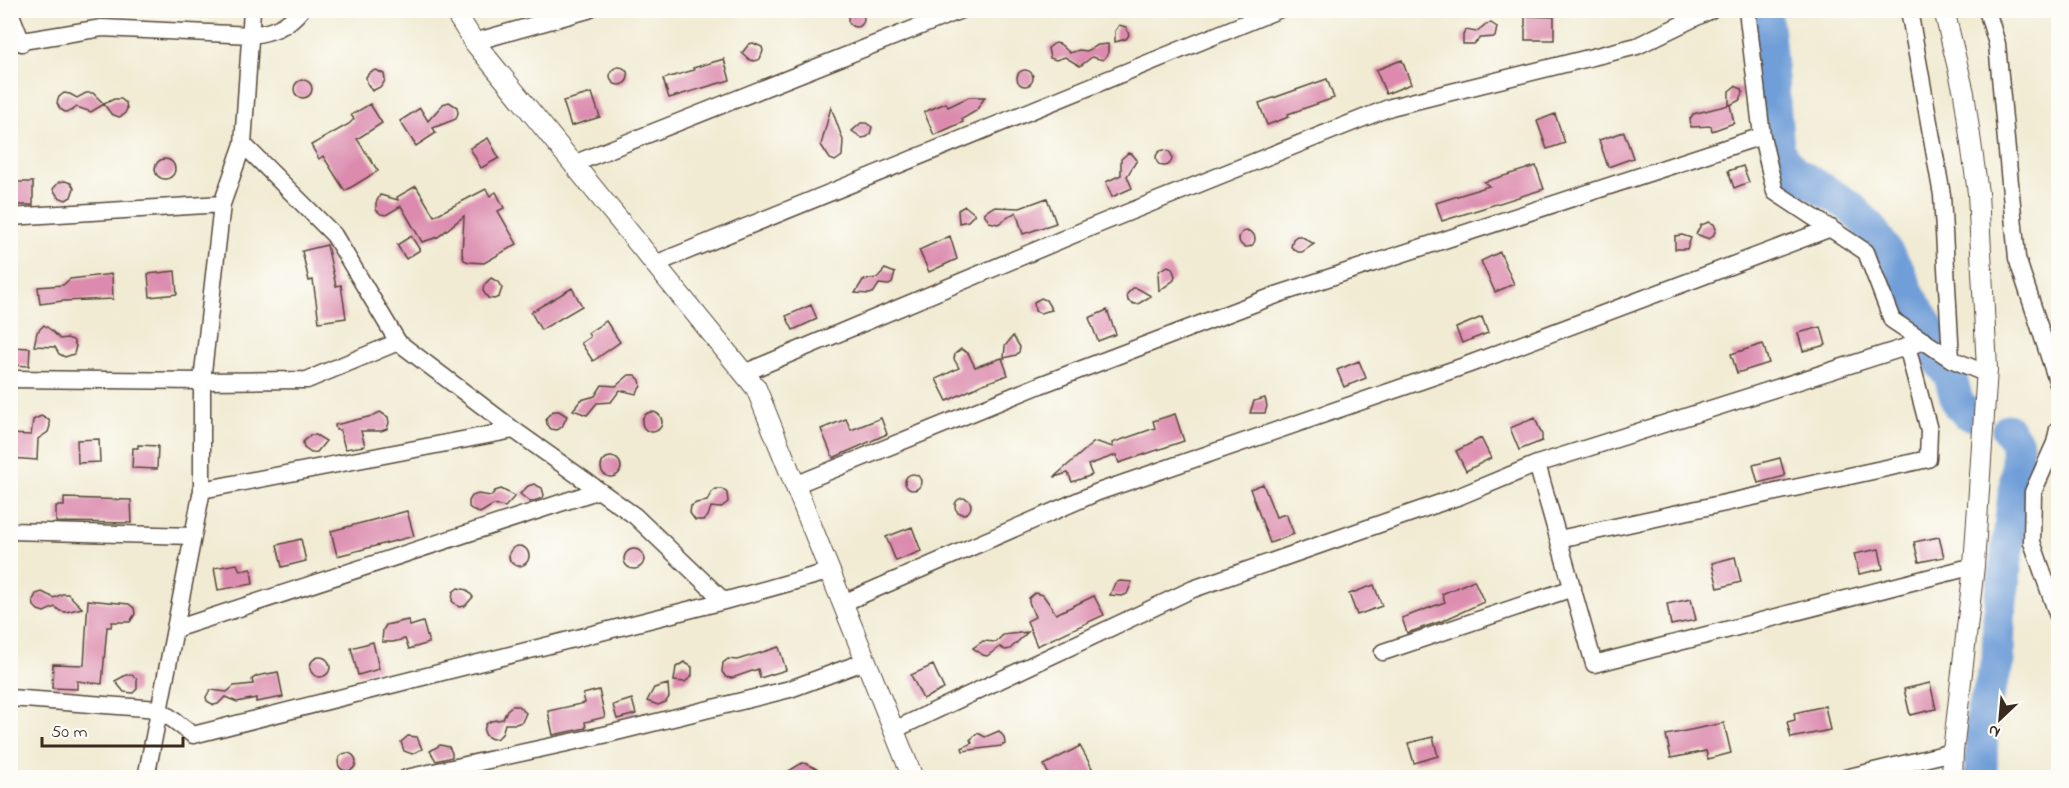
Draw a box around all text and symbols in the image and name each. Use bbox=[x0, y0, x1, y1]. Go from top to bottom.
north arrow bbox=[1970, 689, 2030, 749]
scale bar bbox=[42, 710, 183, 748]
text: N bbox=[1984, 717, 2004, 744]
text: 50 m bbox=[51, 720, 88, 746]

